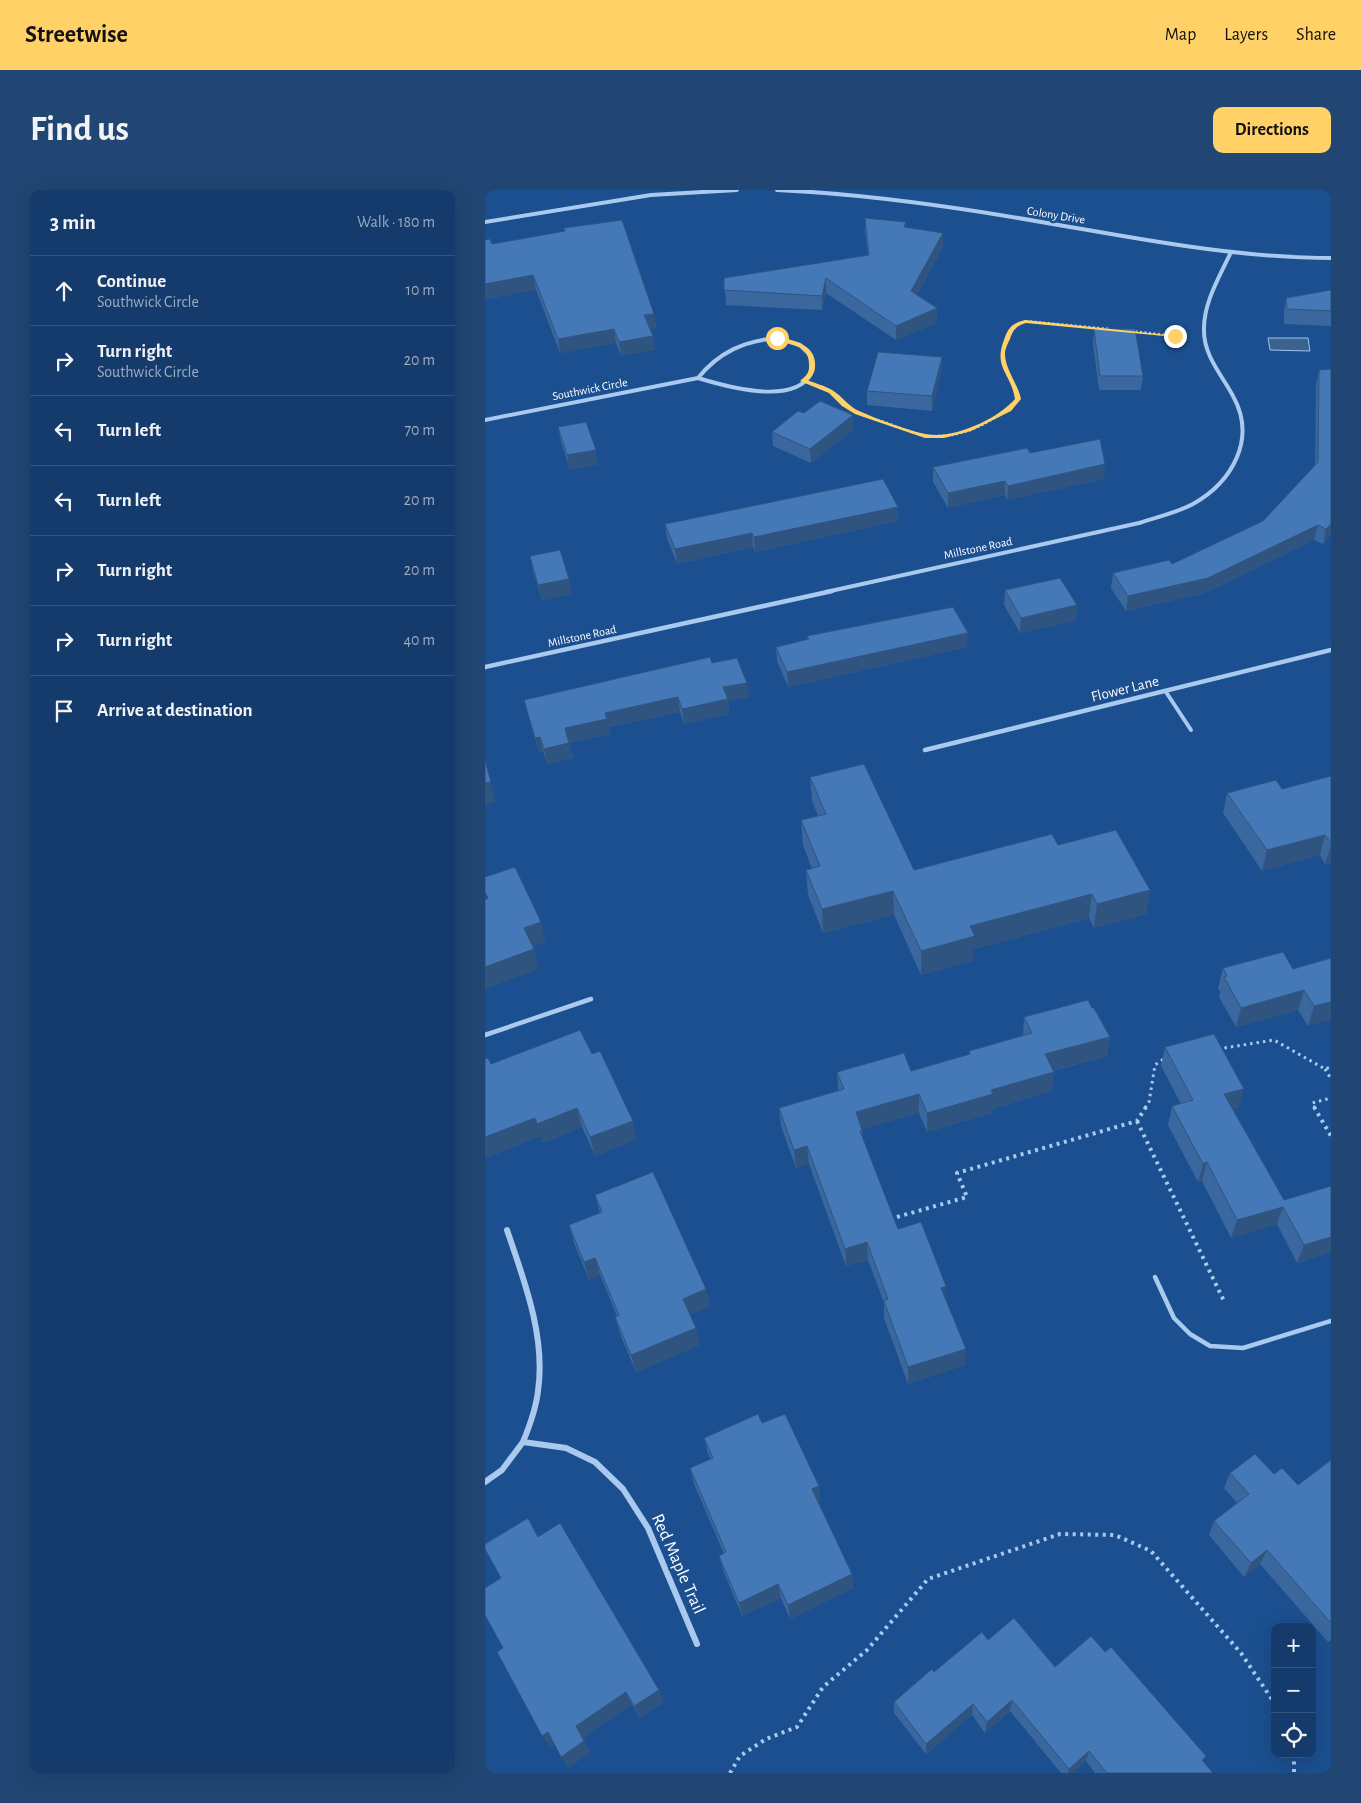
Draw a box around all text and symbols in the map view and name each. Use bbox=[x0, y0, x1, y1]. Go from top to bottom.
text: Streetwise bbox=[25, 23, 128, 47]
text: Map bbox=[1165, 26, 1196, 44]
text: Layers bbox=[1224, 26, 1268, 44]
text: Share bbox=[1296, 26, 1336, 44]
button: Directions bbox=[1213, 107, 1331, 153]
text: Find us bbox=[30, 112, 129, 147]
street label: Colony Drive bbox=[1026, 204, 1086, 227]
text: 3 min bbox=[50, 212, 96, 233]
text: Walk · 180 m bbox=[357, 214, 435, 230]
text: Continue bbox=[97, 272, 166, 291]
icon: ahead bbox=[50, 277, 78, 305]
text: 10 m bbox=[406, 282, 435, 298]
text: Southwick Circle bbox=[97, 294, 199, 310]
route end bbox=[1164, 325, 1187, 348]
route start bbox=[766, 327, 789, 350]
text: Turn right bbox=[97, 342, 172, 361]
icon: right bbox=[50, 347, 78, 375]
text: 20 m bbox=[404, 352, 435, 368]
text: Southwick Circle bbox=[97, 364, 199, 380]
street label: Southwick Circle bbox=[551, 376, 629, 402]
icon: left bbox=[50, 417, 78, 445]
text: Turn left bbox=[97, 421, 161, 440]
text: 70 m bbox=[404, 422, 435, 438]
icon: left bbox=[50, 487, 78, 515]
text: Turn left bbox=[97, 491, 161, 510]
text: 20 m bbox=[404, 492, 435, 508]
street label: Millstone Road bbox=[943, 535, 1013, 561]
icon: right bbox=[50, 557, 78, 585]
text: Turn right bbox=[97, 561, 172, 580]
text: 20 m bbox=[404, 562, 435, 578]
street label: Millstone Road bbox=[547, 623, 617, 649]
icon: right bbox=[50, 627, 78, 655]
text: Turn right bbox=[97, 631, 172, 650]
text: 40 m bbox=[403, 632, 435, 648]
street label: Flower Lane bbox=[1090, 673, 1160, 705]
icon: arrive bbox=[50, 697, 78, 725]
text: Arrive at destination bbox=[97, 701, 253, 720]
street label: Red Maple Trail bbox=[648, 1511, 708, 1617]
map controls bbox=[1271, 1623, 1316, 1758]
button: + bbox=[1271, 1623, 1316, 1668]
button: − bbox=[1271, 1668, 1316, 1713]
button: locate bbox=[1271, 1713, 1316, 1758]

